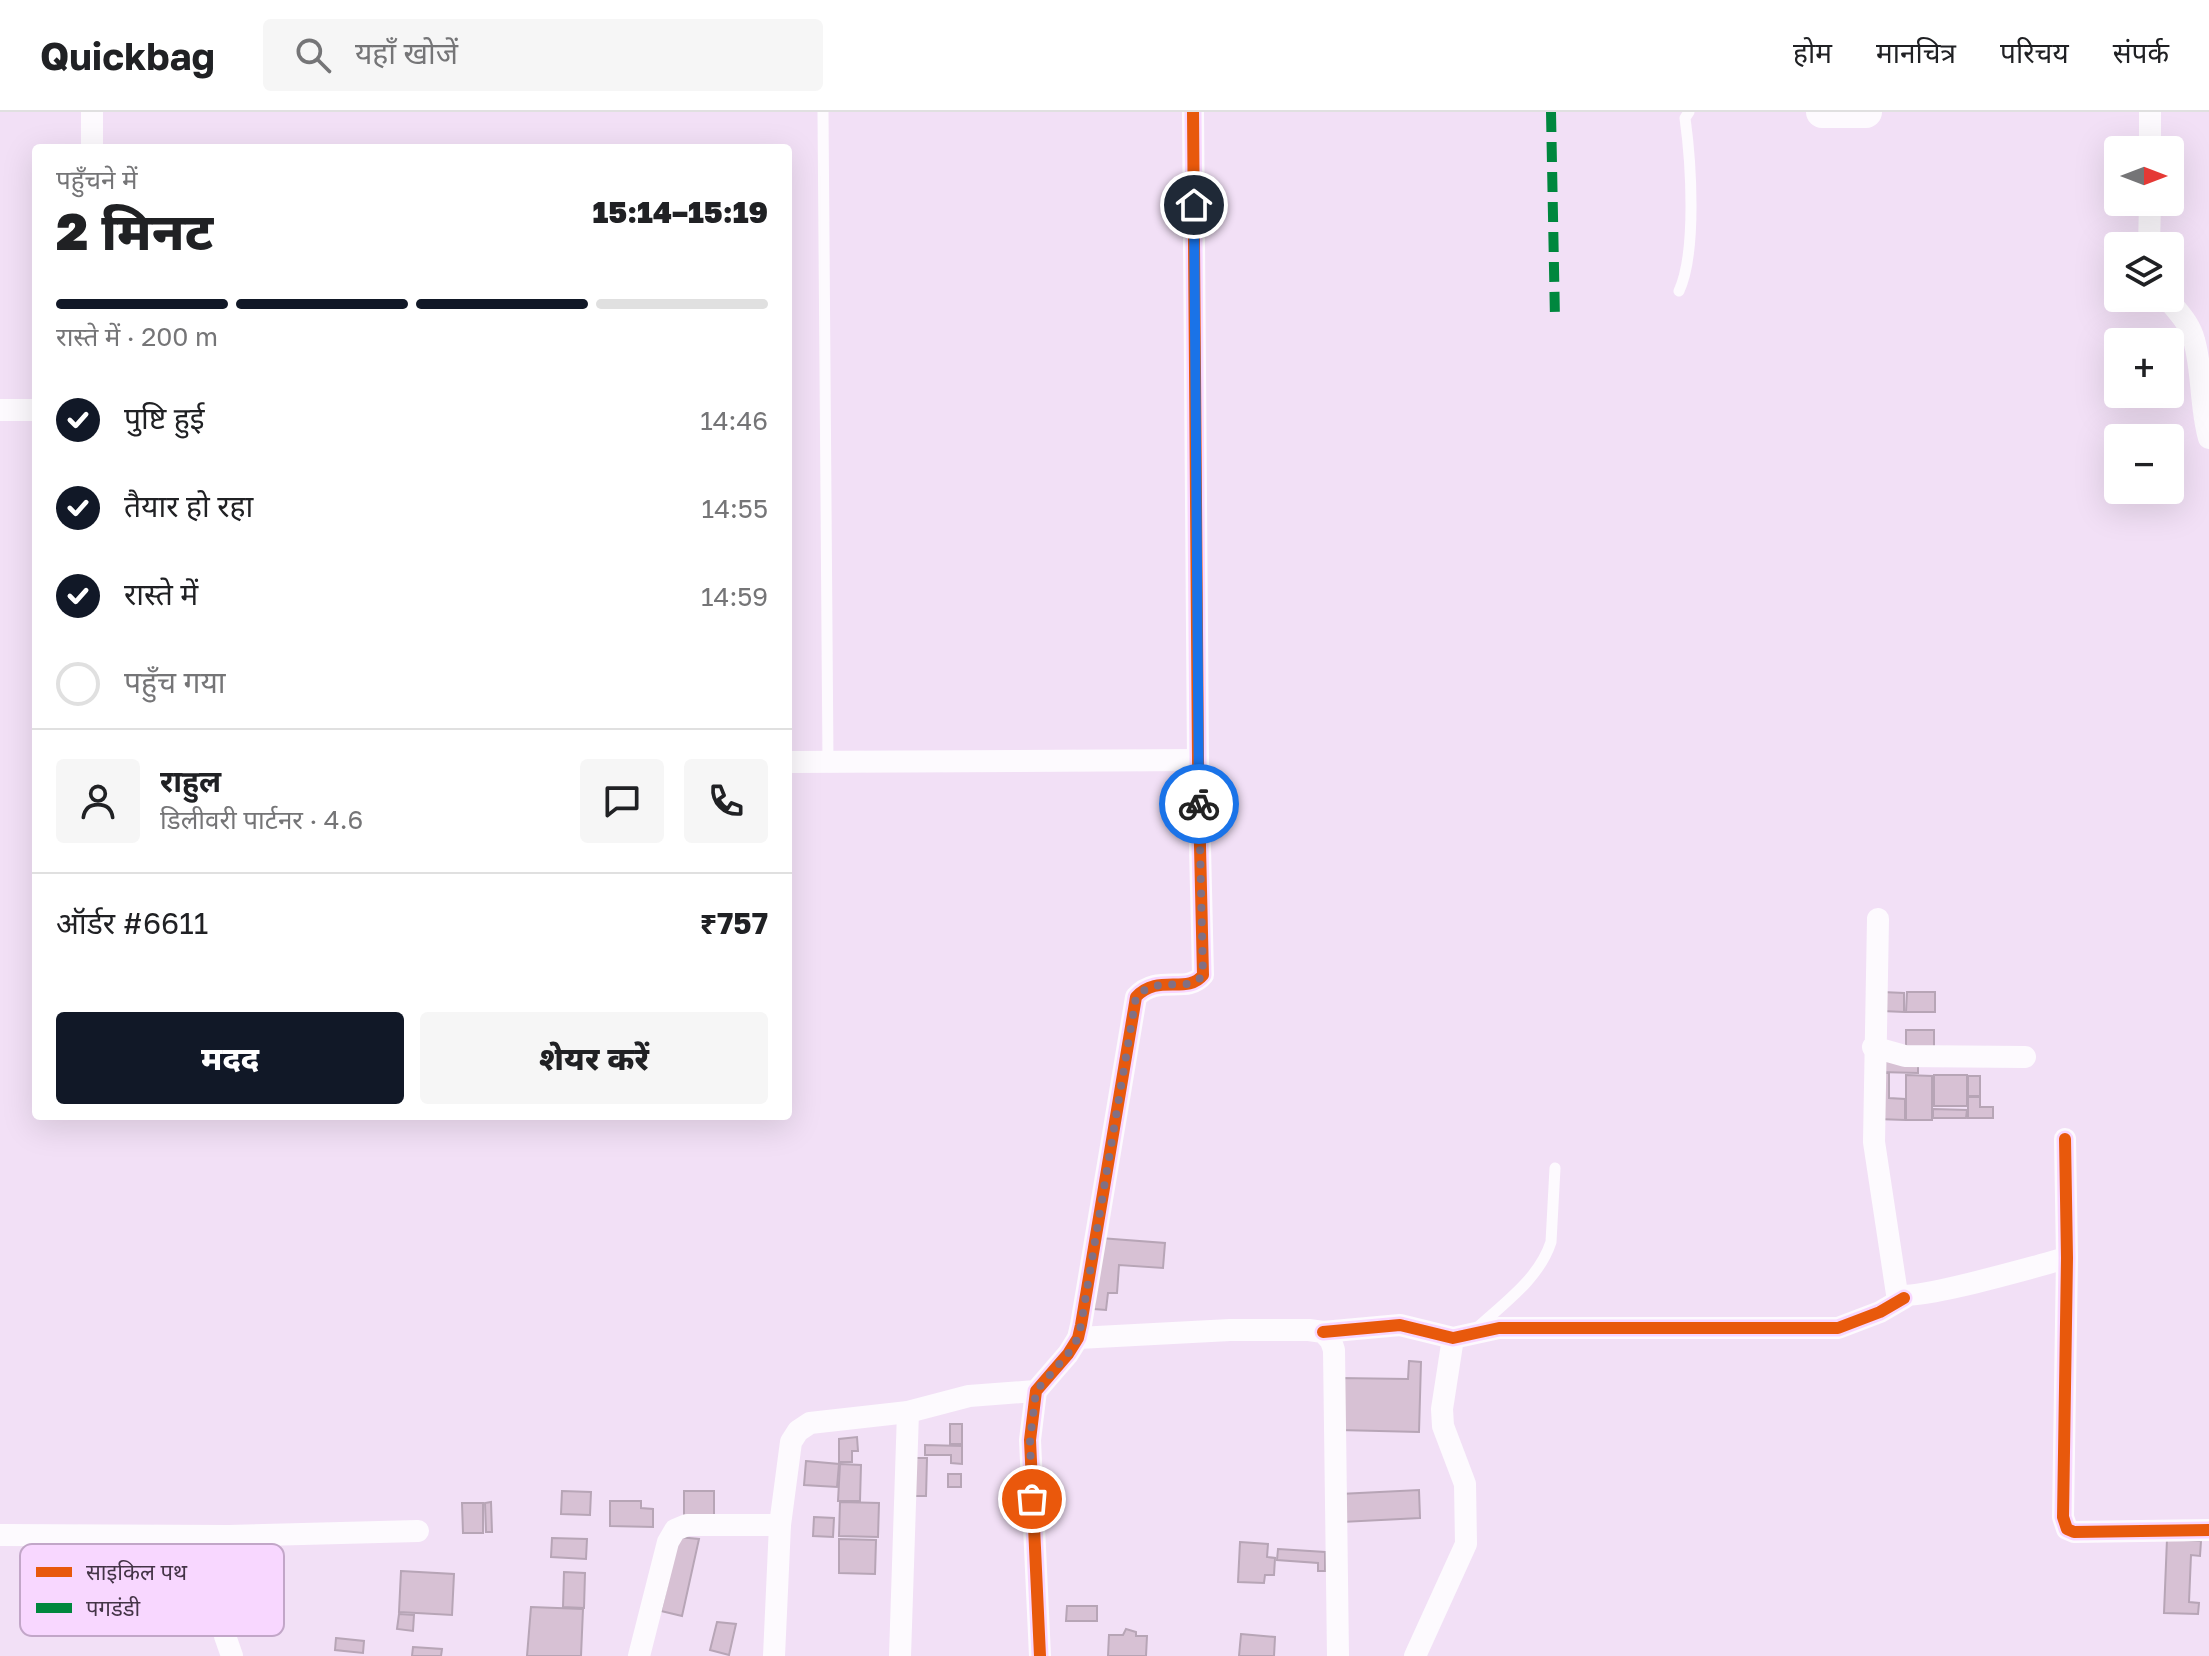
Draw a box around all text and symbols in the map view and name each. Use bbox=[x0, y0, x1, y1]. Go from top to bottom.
search box bbox=[263, 19, 823, 91]
text: Quickbag bbox=[40, 33, 215, 78]
icon: search bbox=[291, 33, 335, 77]
text: यहाँ खोजें bbox=[355, 35, 458, 71]
text: होम bbox=[1793, 36, 1832, 69]
text: मानचित्र bbox=[1876, 36, 1956, 69]
text: परिचय bbox=[2000, 36, 2069, 69]
text: संपर्क bbox=[2113, 36, 2169, 69]
north arrow bbox=[2104, 136, 2184, 216]
map controls bbox=[2104, 136, 2184, 504]
text: पहुँचने में bbox=[56, 164, 138, 195]
pin bbox=[1160, 171, 1228, 239]
icon: home bbox=[1172, 183, 1216, 227]
text: 15:14–15:19 bbox=[592, 194, 768, 230]
text: 2 मिनट bbox=[56, 199, 213, 261]
button: layers bbox=[2104, 232, 2184, 312]
text: रास्ते में · 200 m bbox=[56, 321, 218, 352]
button: + bbox=[2104, 328, 2184, 408]
icon: check bbox=[56, 398, 100, 442]
text: पुष्टि हुई bbox=[124, 400, 205, 436]
text: 14:46 bbox=[700, 405, 768, 436]
button: − bbox=[2104, 424, 2184, 504]
icon: check bbox=[56, 486, 100, 530]
text: तैयार हो रहा bbox=[124, 488, 253, 524]
text: 14:55 bbox=[702, 493, 768, 524]
icon: check bbox=[56, 574, 100, 618]
text: रास्ते में bbox=[124, 576, 198, 612]
text: 14:59 bbox=[701, 581, 768, 612]
text: पहुँच गया bbox=[124, 664, 226, 700]
button: person bbox=[56, 759, 140, 843]
button: chat bbox=[580, 759, 664, 843]
button: phone bbox=[684, 759, 768, 843]
text: राहुल bbox=[160, 763, 221, 799]
courier bbox=[1159, 764, 1239, 844]
icon: bike bbox=[1177, 782, 1221, 826]
text: डिलीवरी पार्टनर · 4.6 bbox=[160, 804, 363, 835]
text: ऑर्डर #6611 bbox=[56, 905, 208, 941]
text: ₹757 bbox=[700, 905, 768, 941]
button: मदद bbox=[56, 1012, 404, 1104]
button: शेयर करें bbox=[420, 1012, 768, 1104]
pin bbox=[998, 1465, 1066, 1533]
icon: bag bbox=[1010, 1477, 1054, 1521]
legend bbox=[20, 1544, 284, 1636]
text: साइकिल पथ bbox=[86, 1558, 188, 1585]
text: पगडंडी bbox=[86, 1594, 140, 1621]

